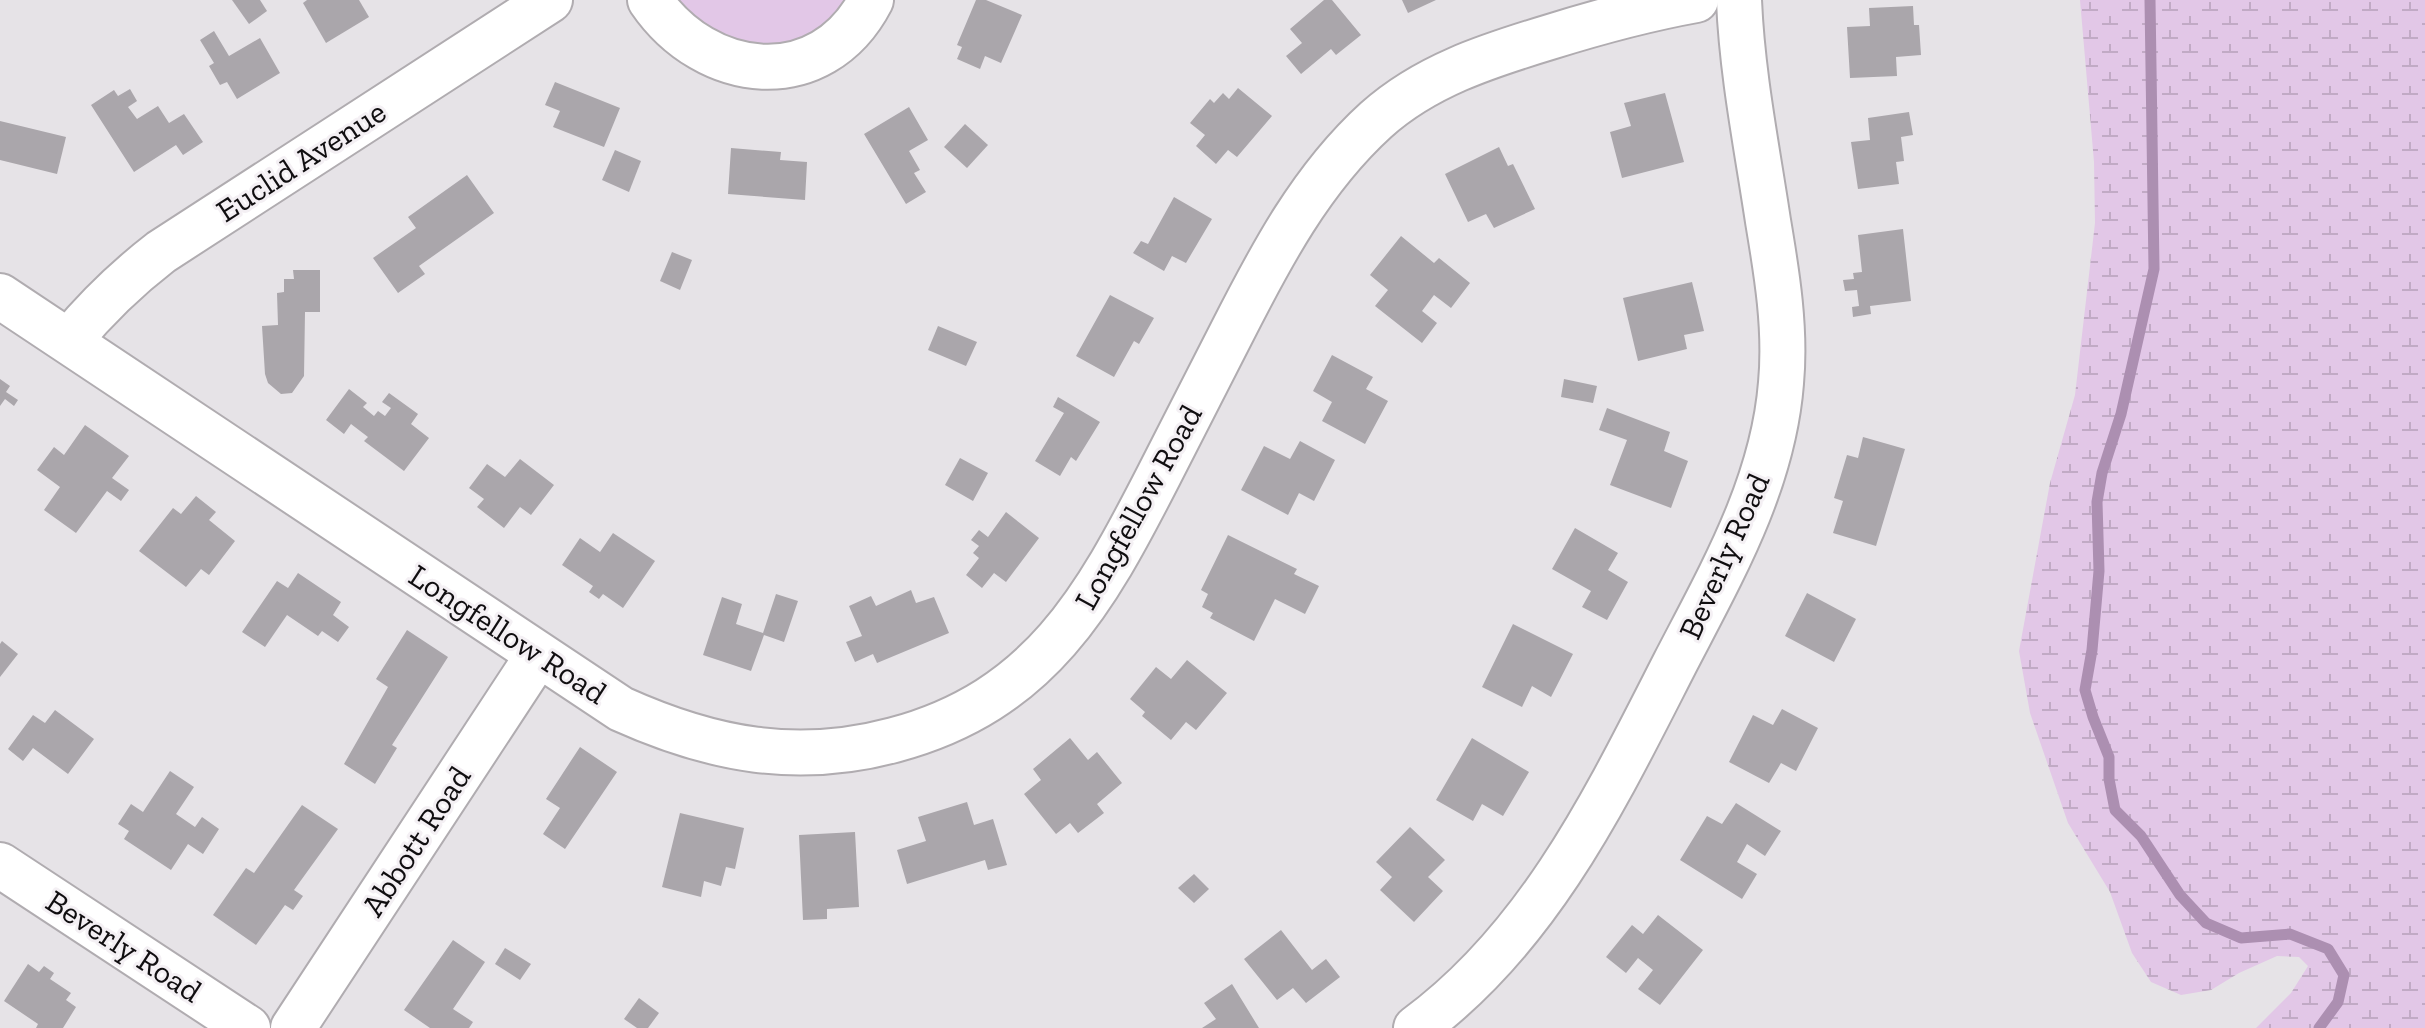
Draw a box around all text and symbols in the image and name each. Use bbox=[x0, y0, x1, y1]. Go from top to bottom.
street label: Euclid Avenue bbox=[209, 92, 393, 230]
street label: Longfellow Road bbox=[1066, 398, 1210, 616]
street label: Beverly Road bbox=[1671, 467, 1778, 645]
street label: Longfellow Road bbox=[402, 556, 614, 712]
street label: Abbott Road bbox=[353, 759, 479, 923]
street label: Beverly Road bbox=[39, 882, 209, 1011]

